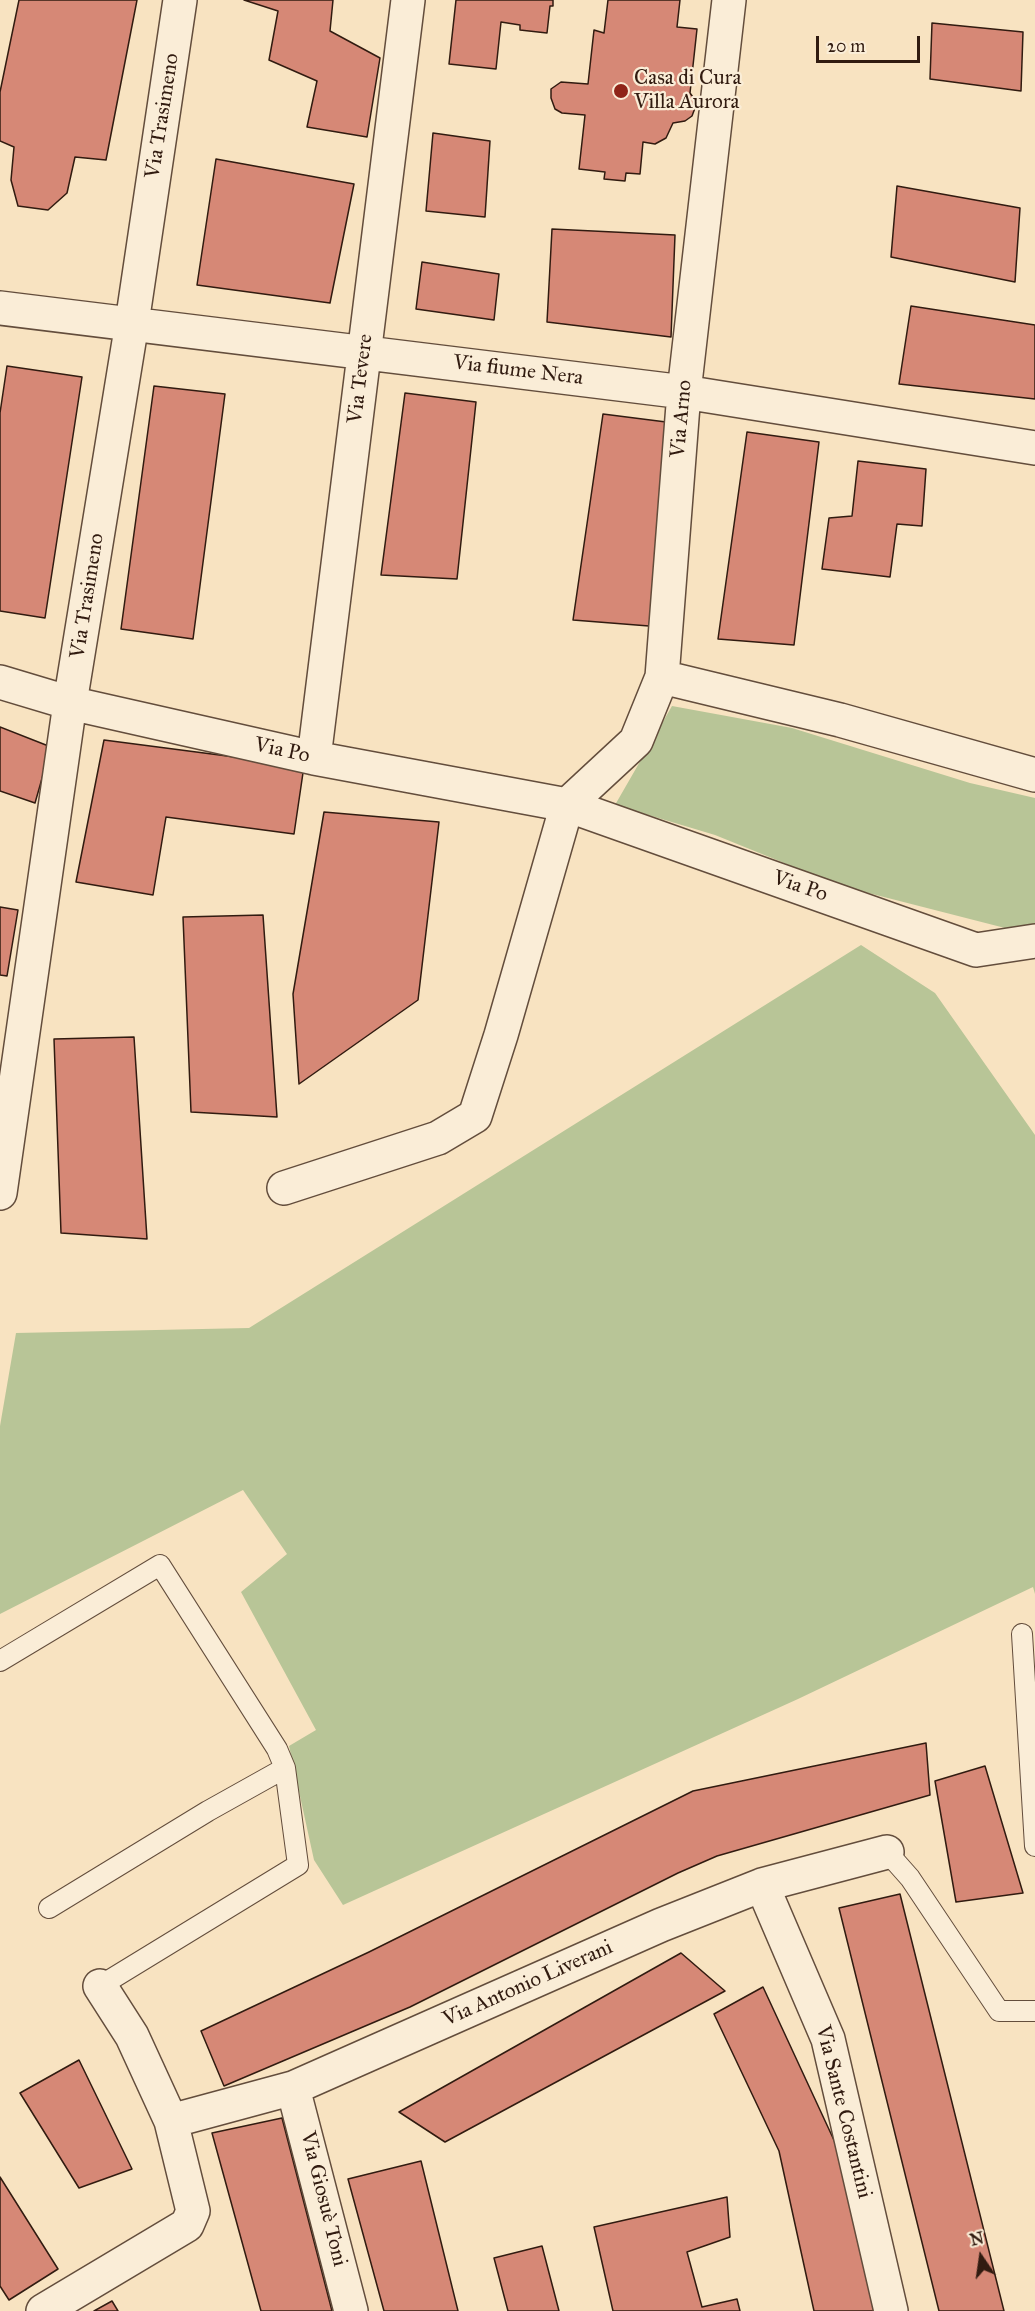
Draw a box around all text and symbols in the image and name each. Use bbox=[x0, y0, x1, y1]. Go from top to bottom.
scale bar bbox=[819, 24, 922, 62]
text: 20 m bbox=[827, 35, 865, 57]
street label: Via Trasimeno bbox=[141, 52, 185, 180]
place label: Casa di Cura Villa Aurora bbox=[634, 66, 741, 116]
marker: Casa di Cura Villa Aurora bbox=[612, 82, 630, 100]
street label: Via Tevere bbox=[343, 333, 379, 425]
street label: Via fiume Nera bbox=[451, 351, 585, 391]
street label: Via Arno bbox=[666, 379, 698, 459]
street label: Via Trasimeno bbox=[66, 532, 110, 660]
street label: Via Po bbox=[252, 733, 312, 769]
street label: Via Po bbox=[769, 866, 831, 908]
street label: Via Antonio Liverani bbox=[439, 1935, 617, 2033]
street label: Via Sante Costantini bbox=[809, 2023, 877, 2201]
street label: Via Giosuè Toni bbox=[294, 2129, 352, 2269]
north arrow bbox=[951, 2227, 1011, 2287]
text: N bbox=[968, 2228, 986, 2250]

